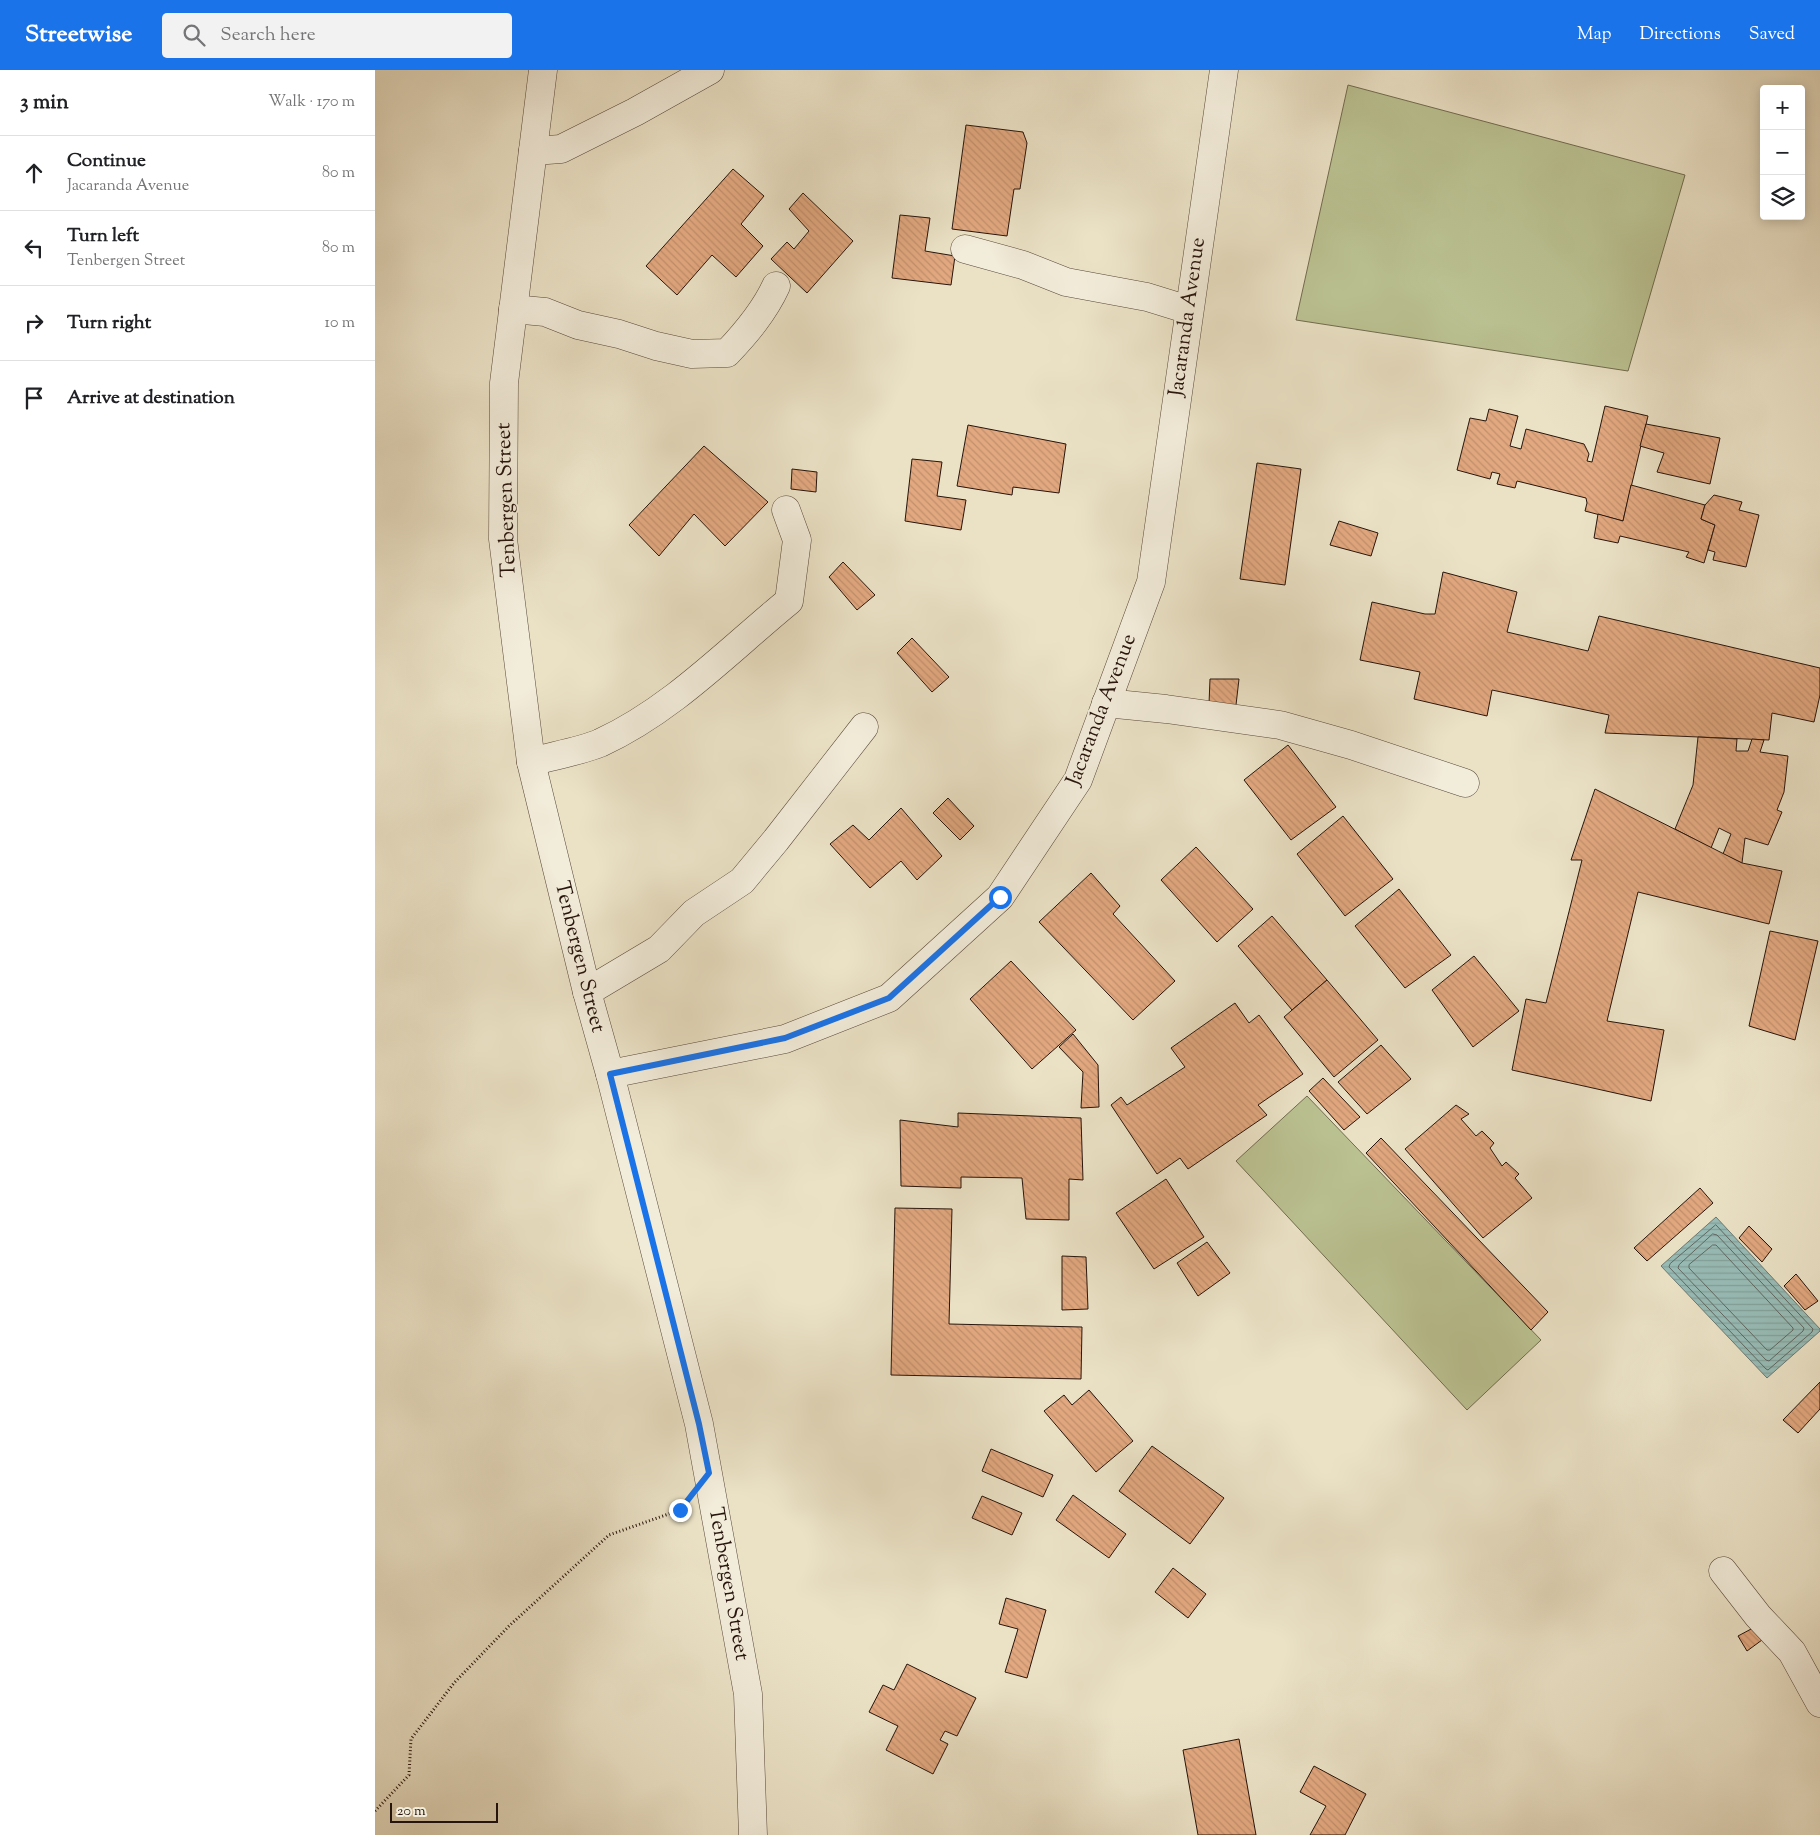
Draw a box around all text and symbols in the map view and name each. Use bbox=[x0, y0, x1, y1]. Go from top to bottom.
search box bbox=[162, 13, 512, 58]
text: Streetwise bbox=[25, 18, 132, 52]
icon: search bbox=[180, 21, 208, 49]
text: Search here bbox=[220, 22, 316, 49]
text: Map bbox=[1577, 22, 1612, 48]
text: Directions bbox=[1640, 22, 1721, 48]
text: Saved bbox=[1749, 22, 1795, 48]
map controls bbox=[1760, 85, 1805, 220]
button: + bbox=[1760, 85, 1805, 130]
text: 3 min bbox=[20, 88, 69, 118]
text: Walk · 170 m bbox=[268, 91, 355, 114]
button: − bbox=[1760, 130, 1805, 175]
text: Continue bbox=[67, 148, 146, 175]
icon: ahead bbox=[20, 159, 48, 187]
text: 80 m bbox=[322, 162, 355, 185]
text: Jacaranda Avenue bbox=[67, 175, 189, 198]
button: layers bbox=[1760, 175, 1805, 220]
text: Turn left bbox=[67, 223, 139, 250]
icon: left bbox=[20, 234, 48, 262]
street label: Jacaranda Avenue bbox=[1162, 236, 1214, 399]
text: 80 m bbox=[322, 237, 355, 260]
text: Tenbergen Street bbox=[67, 250, 185, 273]
icon: right bbox=[20, 309, 48, 337]
text: Turn right bbox=[67, 310, 151, 337]
text: 10 m bbox=[325, 312, 355, 335]
icon: arrive bbox=[20, 384, 48, 412]
text: Arrive at destination bbox=[67, 385, 235, 412]
street label: Tenbergen Street bbox=[489, 422, 525, 578]
street label: Jacaranda Avenue bbox=[1059, 630, 1145, 791]
street label: Tenbergen Street bbox=[546, 878, 612, 1036]
route start bbox=[989, 886, 1012, 909]
route end bbox=[669, 1499, 692, 1522]
street label: Tenbergen Street bbox=[700, 1505, 756, 1663]
scale bar bbox=[390, 1800, 497, 1823]
text: 20 m bbox=[397, 1802, 426, 1822]

